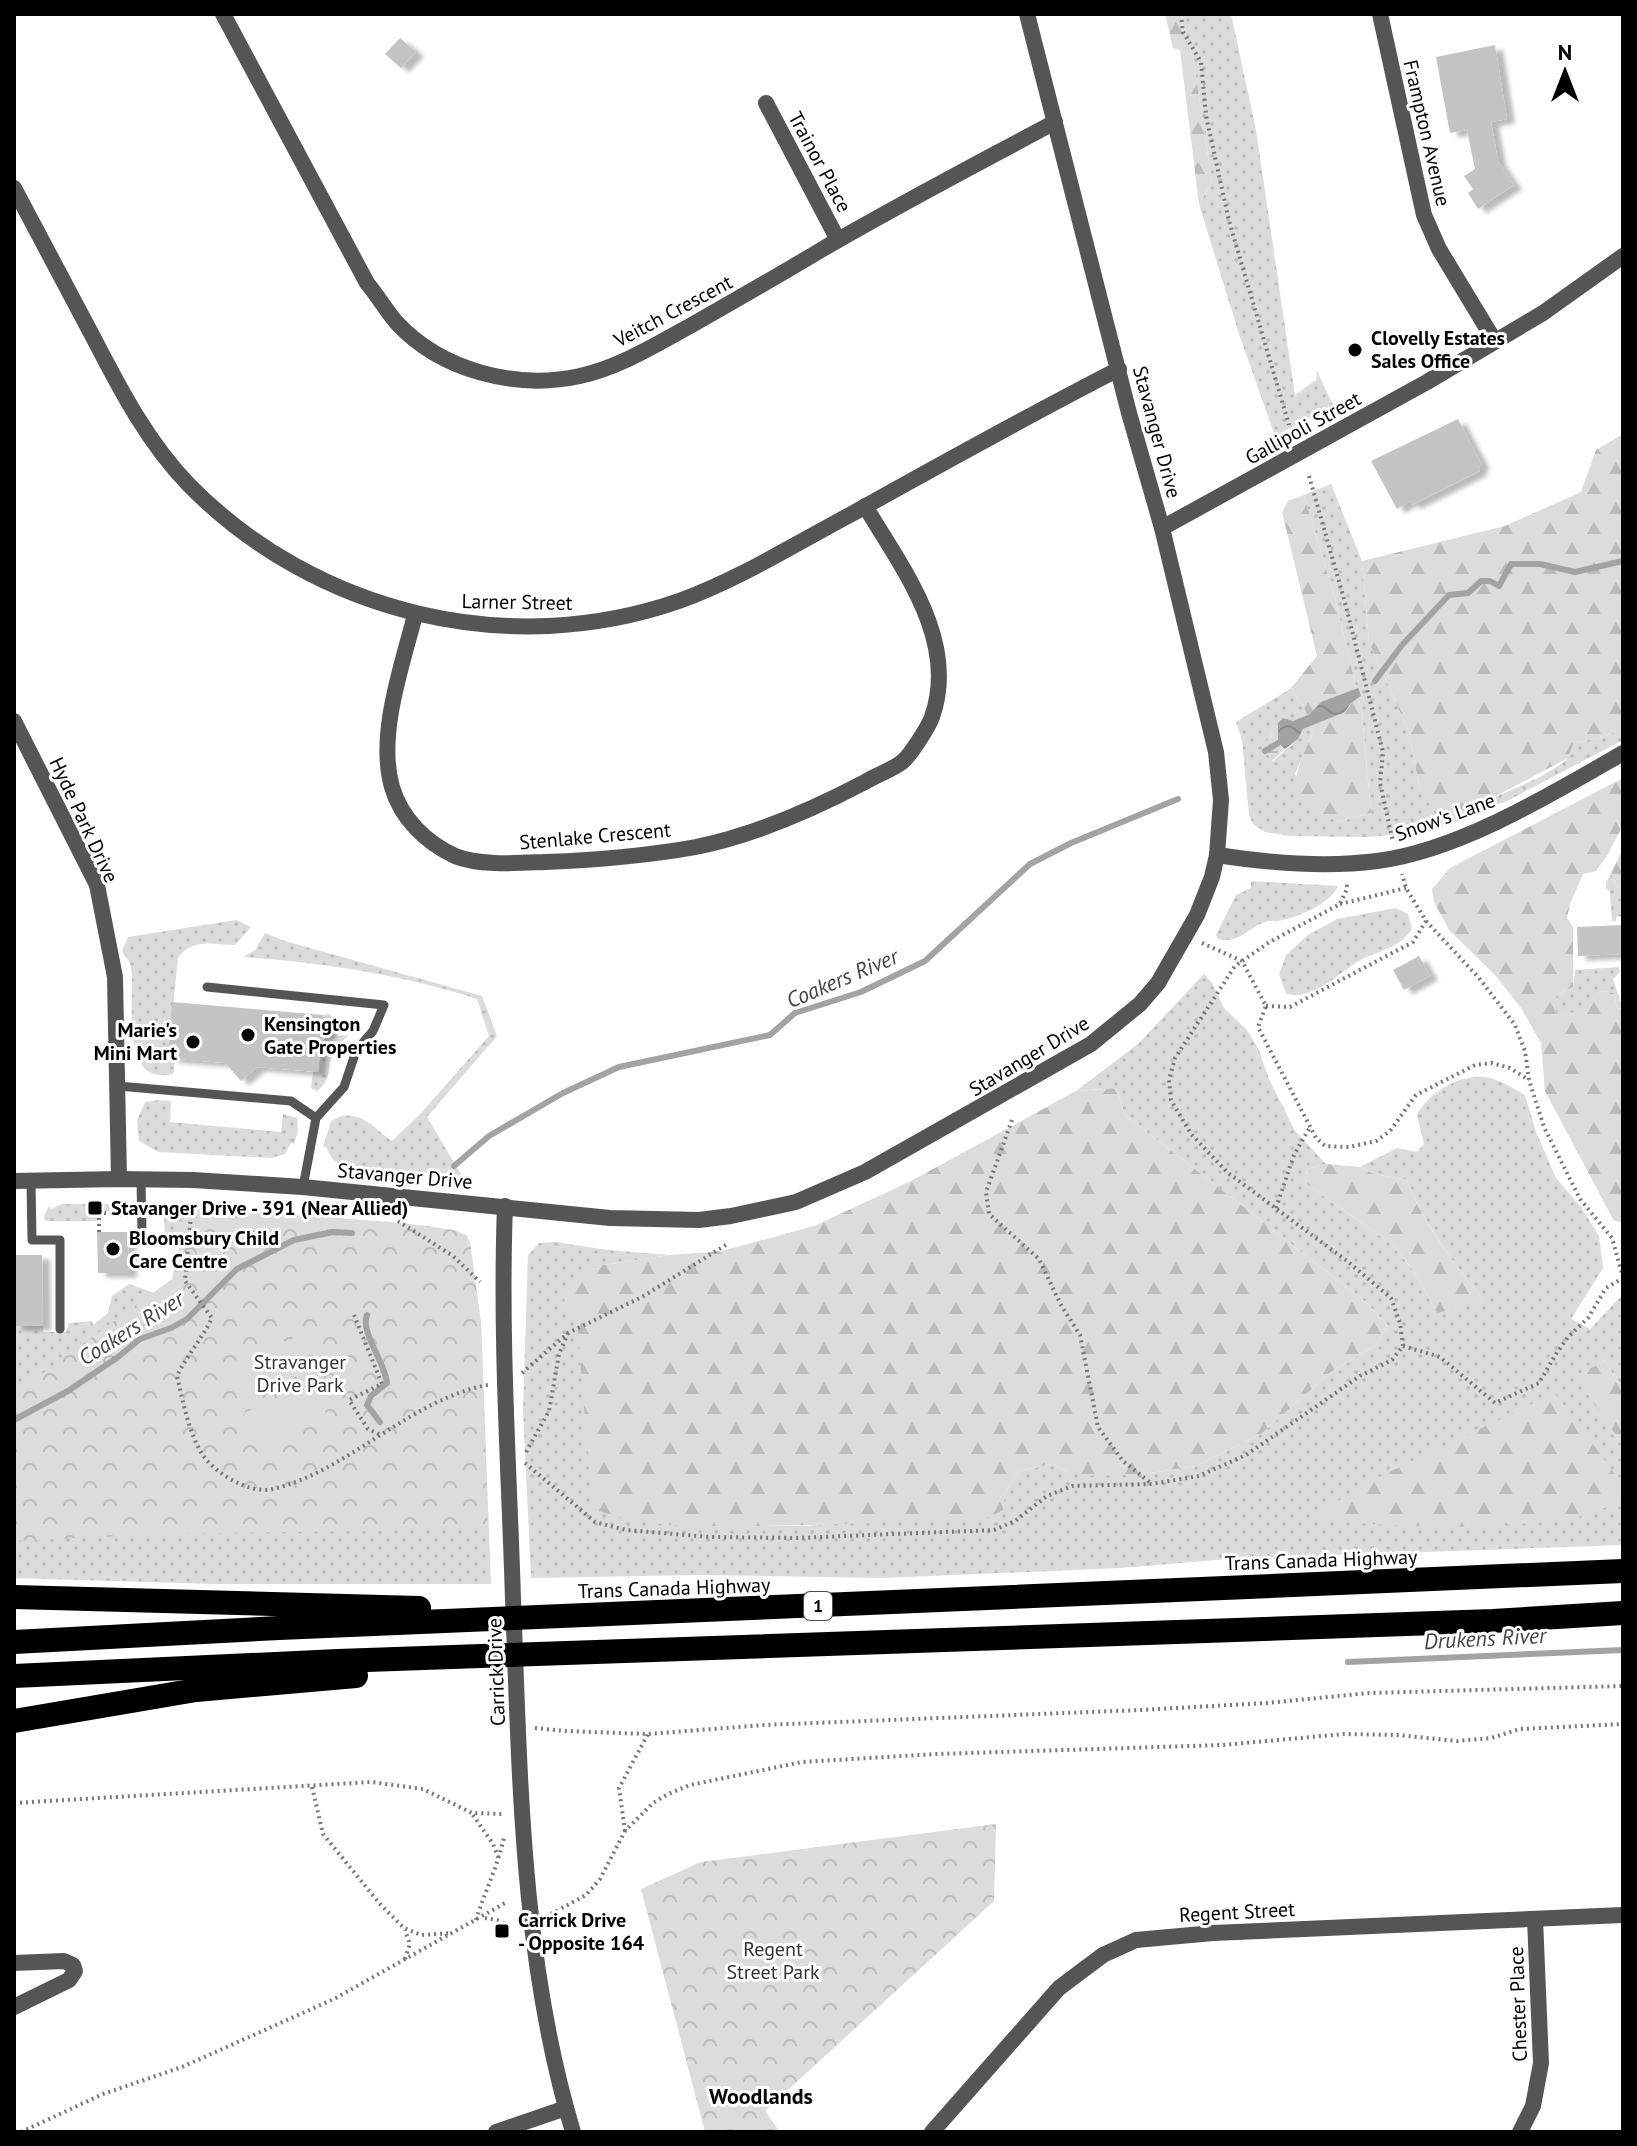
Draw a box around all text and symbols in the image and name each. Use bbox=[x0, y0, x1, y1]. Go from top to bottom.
north arrow bbox=[1525, 32, 1605, 112]
text: N bbox=[1558, 38, 1572, 66]
street label: Frampton Avenue bbox=[1398, 57, 1456, 209]
street label: Trainor Place bbox=[783, 107, 857, 217]
street label: Veitch Crescent bbox=[608, 269, 737, 354]
place label: Clovelly Estates Sales Office bbox=[1371, 325, 1505, 374]
marker: Clovelly Estates Sales Office bbox=[1346, 341, 1364, 359]
street label: Stavanger Drive bbox=[1127, 363, 1187, 501]
street label: Gallipoli Street bbox=[1241, 385, 1366, 470]
street label: Larner Street bbox=[461, 588, 573, 616]
street label: Hyde Park Drive bbox=[44, 753, 124, 887]
street label: Snow's Lane bbox=[1391, 787, 1499, 847]
street label: Stenlake Crescent bbox=[518, 816, 672, 856]
water label: Coakers River bbox=[782, 941, 904, 1014]
street label: Stavanger Drive bbox=[964, 1010, 1094, 1102]
place label: Kensington Gate Properties bbox=[264, 1011, 396, 1060]
place label: Marie's Mini Mart bbox=[94, 1017, 177, 1066]
marker: Kensington Gate Properties bbox=[239, 1026, 257, 1044]
marker: Marie's Mini Mart bbox=[184, 1033, 202, 1051]
street label: Stavanger Drive bbox=[336, 1157, 474, 1195]
place label: Stavanger Drive - 391 (Near Allied) bbox=[111, 1195, 408, 1221]
marker: Stavanger Drive - 391 (Near Allied) bbox=[86, 1199, 104, 1217]
place label: Bloomsbury Child Care Centre bbox=[129, 1225, 279, 1274]
marker: Bloomsbury Child Care Centre bbox=[104, 1240, 122, 1258]
water label: Coakers River bbox=[73, 1284, 190, 1371]
park label: Stravanger Drive Park bbox=[254, 1349, 346, 1398]
street label: Trans Canada Highway bbox=[1224, 1544, 1418, 1576]
street label: Trans Canada Highway bbox=[577, 1572, 771, 1604]
road number: 1 bbox=[804, 1592, 832, 1620]
street label: Carrick Drive bbox=[481, 1618, 511, 1726]
water label: Drukens River bbox=[1423, 1621, 1549, 1655]
street label: Regent Street bbox=[1178, 1896, 1296, 1928]
place label: Carrick Drive - Opposite 164 bbox=[518, 1907, 645, 1956]
marker: Carrick Drive - Opposite 164 bbox=[493, 1922, 511, 1940]
park label: Regent Street Park bbox=[726, 1936, 820, 1985]
street label: Chester Place bbox=[1503, 1946, 1533, 2062]
district label: Woodlands bbox=[709, 2082, 813, 2110]

